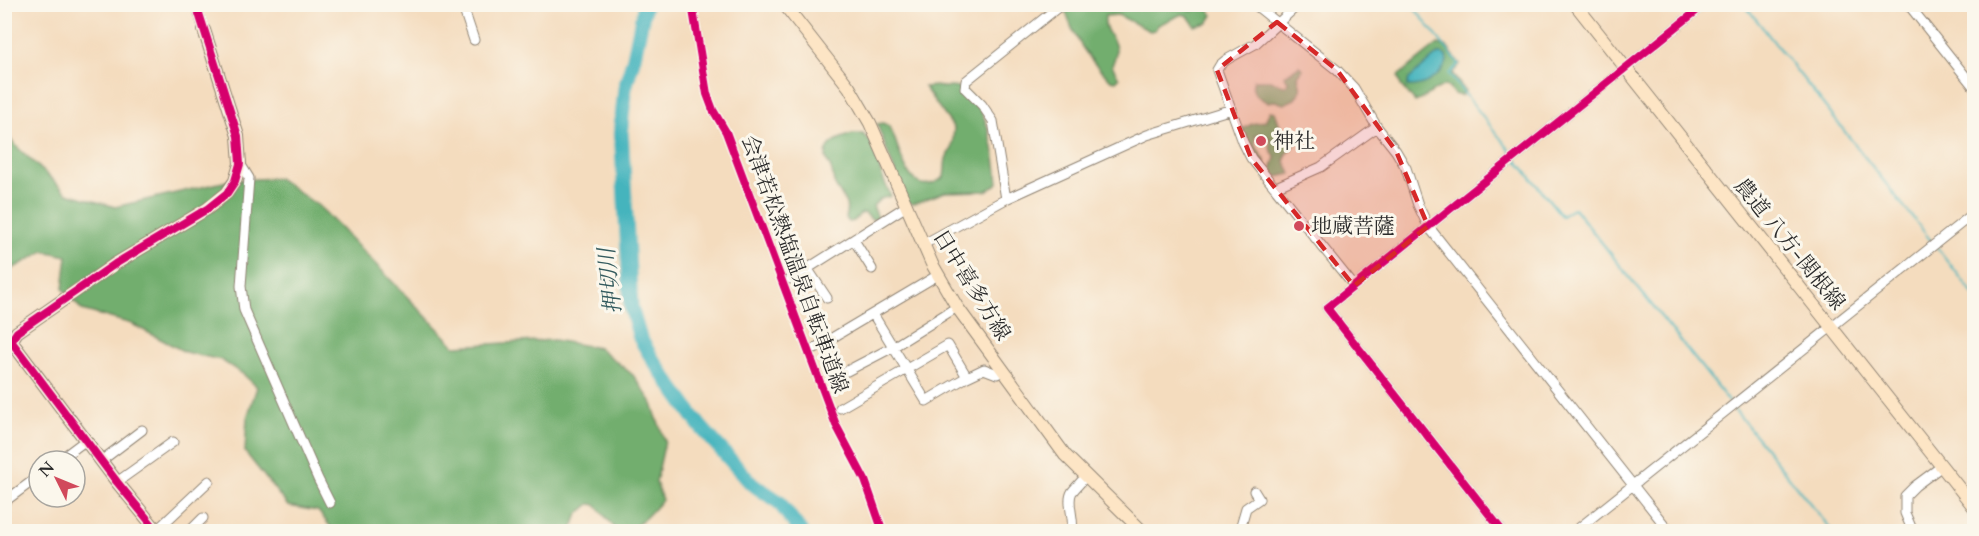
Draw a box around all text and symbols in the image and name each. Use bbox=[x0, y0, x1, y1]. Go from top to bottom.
place label: 神社 bbox=[1273, 127, 1315, 156]
street label: 会津若松熱塩温泉自転車道線 bbox=[734, 131, 855, 397]
marker: 神社 bbox=[1254, 134, 1268, 148]
street label: 農道 八方-関根線 bbox=[1727, 172, 1852, 316]
place label: 地蔵菩薩 bbox=[1311, 212, 1395, 241]
marker: 地蔵菩薩 bbox=[1292, 219, 1306, 233]
street label: 日中喜多方線 bbox=[926, 224, 1017, 346]
water label: 押切川 bbox=[591, 245, 628, 315]
north arrow bbox=[27, 449, 87, 509]
text: N bbox=[34, 457, 60, 482]

